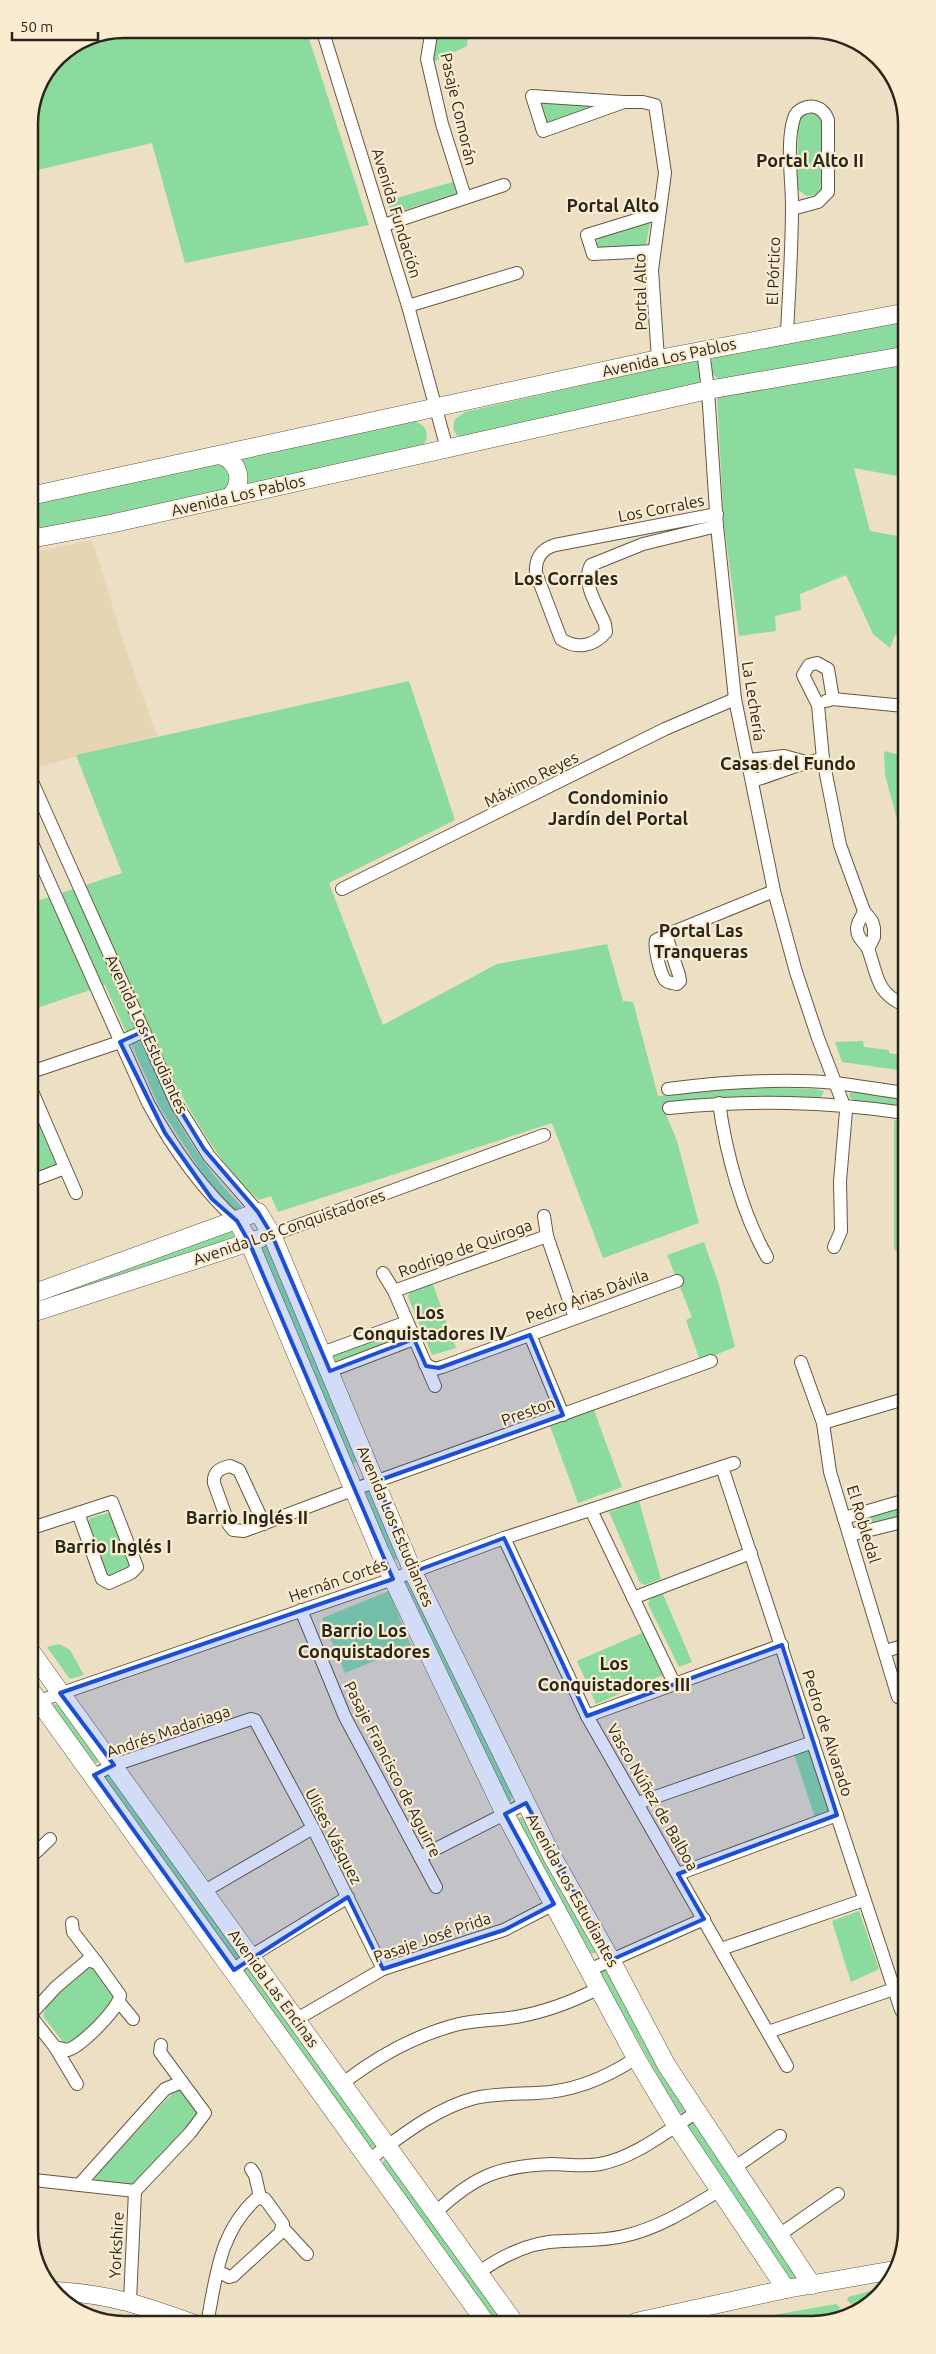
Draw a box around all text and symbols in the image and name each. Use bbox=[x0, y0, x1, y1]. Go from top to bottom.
scale bar bbox=[12, 10, 99, 42]
text: 50 m bbox=[20, 18, 53, 35]
street label: Pasaje Comorán bbox=[437, 51, 481, 167]
street label: Avenida Fundación bbox=[369, 146, 425, 280]
district label: Portal Alto II bbox=[756, 150, 864, 170]
district label: Portal Alto bbox=[567, 195, 659, 215]
street label: El Pórtico bbox=[763, 236, 783, 306]
street label: Portal Alto bbox=[630, 253, 650, 331]
street label: Avenida Los Pablos bbox=[600, 334, 738, 380]
street label: Avenida Los Pablos bbox=[169, 471, 307, 519]
street label: Los Corrales bbox=[616, 491, 706, 525]
district label: Los Corrales bbox=[514, 568, 618, 588]
street label: La Lechería bbox=[739, 660, 769, 742]
street label: Máximo Reyes bbox=[481, 748, 581, 810]
district label: Casas del Fundo bbox=[720, 753, 856, 773]
district label: Condominio Jardín del Portal bbox=[548, 787, 689, 828]
district label: Portal Las Tranqueras bbox=[654, 920, 748, 961]
street label: Avenida Los Estudiantes bbox=[102, 952, 192, 1116]
street label: Avenida Los Conquistadores bbox=[191, 1186, 387, 1268]
street label: Rodrigo de Quiroga bbox=[396, 1215, 534, 1281]
street label: Pedro Arias Dávila bbox=[523, 1265, 651, 1327]
district label: Los Conquistadores IV bbox=[353, 1302, 508, 1343]
street label: Preston bbox=[499, 1393, 557, 1429]
street label: Avenida Los Estudiantes bbox=[354, 1443, 438, 1609]
street label: El Robledal bbox=[844, 1483, 884, 1565]
district label: Barrio Inglés II bbox=[186, 1507, 308, 1527]
district label: Barrio Inglés I bbox=[54, 1536, 172, 1556]
street label: Hernán Cortés bbox=[286, 1555, 390, 1605]
district label: Barrio Los Conquistadores bbox=[298, 1620, 430, 1661]
district label: Los Conquistadores III bbox=[537, 1653, 691, 1694]
street label: Pedro de Alvarado bbox=[799, 1667, 857, 1799]
street label: Pasaje Francisco de Aguirre bbox=[341, 1678, 445, 1860]
street label: Andrés Madariaga bbox=[104, 1701, 232, 1761]
street label: Vasco Núñez de Balboa bbox=[604, 1720, 702, 1874]
street label: Ulises Vásquez bbox=[302, 1785, 366, 1887]
street label: Avenida Los Estudiantes bbox=[523, 1810, 623, 1970]
street label: Pasaje José Prida bbox=[371, 1908, 493, 1966]
street label: Avenida Las Encinas bbox=[225, 1925, 323, 2051]
street label: Yorkshire bbox=[105, 2211, 127, 2279]

